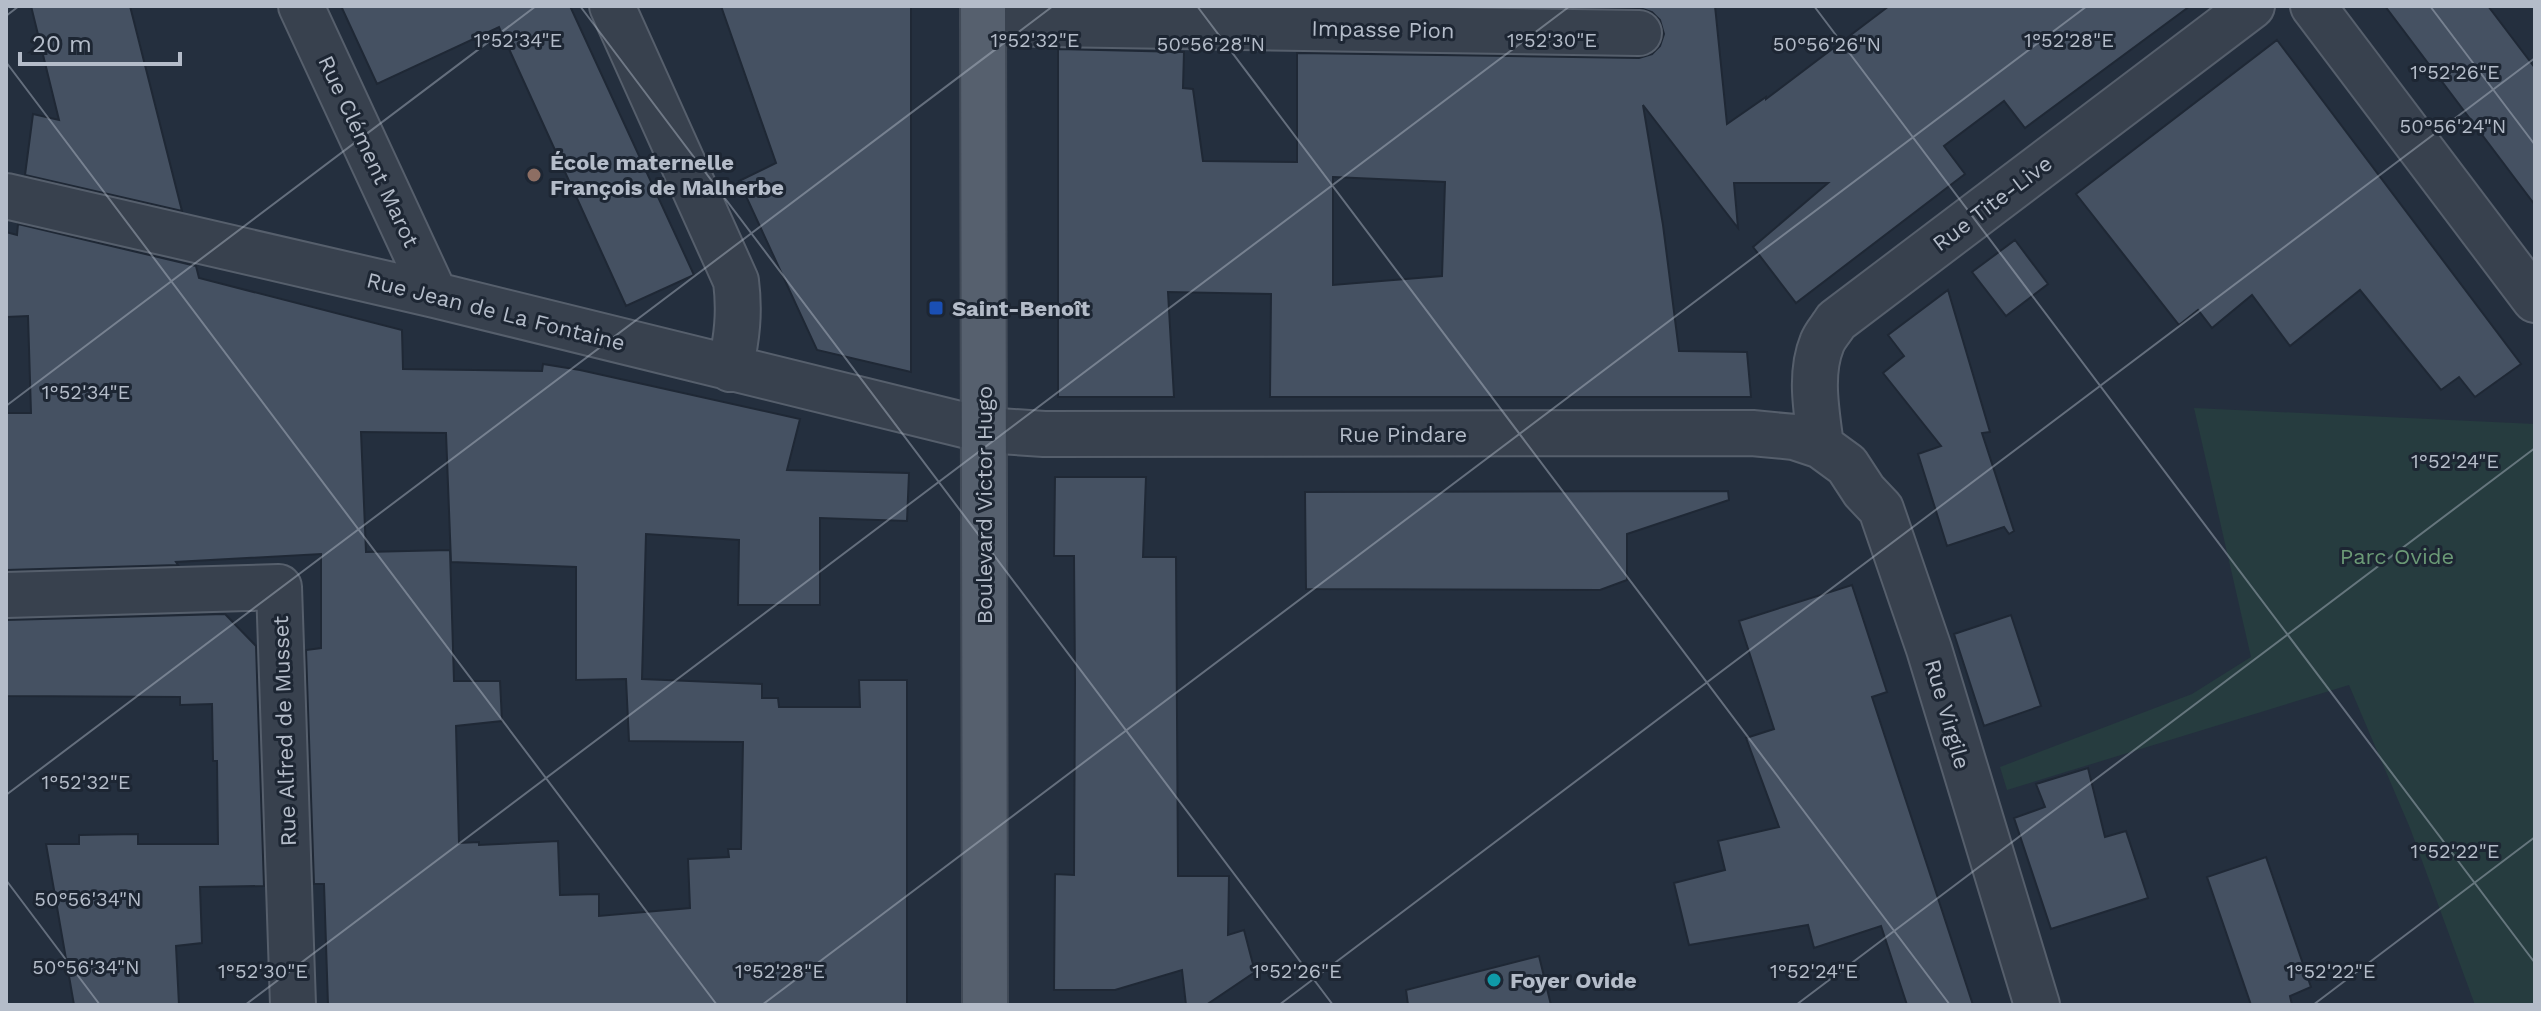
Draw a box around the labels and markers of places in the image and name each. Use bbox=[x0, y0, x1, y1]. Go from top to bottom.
place label: École maternelle François de Malherbe bbox=[550, 150, 784, 200]
marker: École maternelle François de Malherbe bbox=[525, 166, 543, 184]
place label: Saint-Benoît bbox=[952, 296, 1091, 321]
marker: Saint-Benoît bbox=[927, 299, 945, 317]
place label: Foyer Ovide bbox=[1510, 968, 1637, 993]
marker: Foyer Ovide bbox=[1485, 971, 1503, 989]

